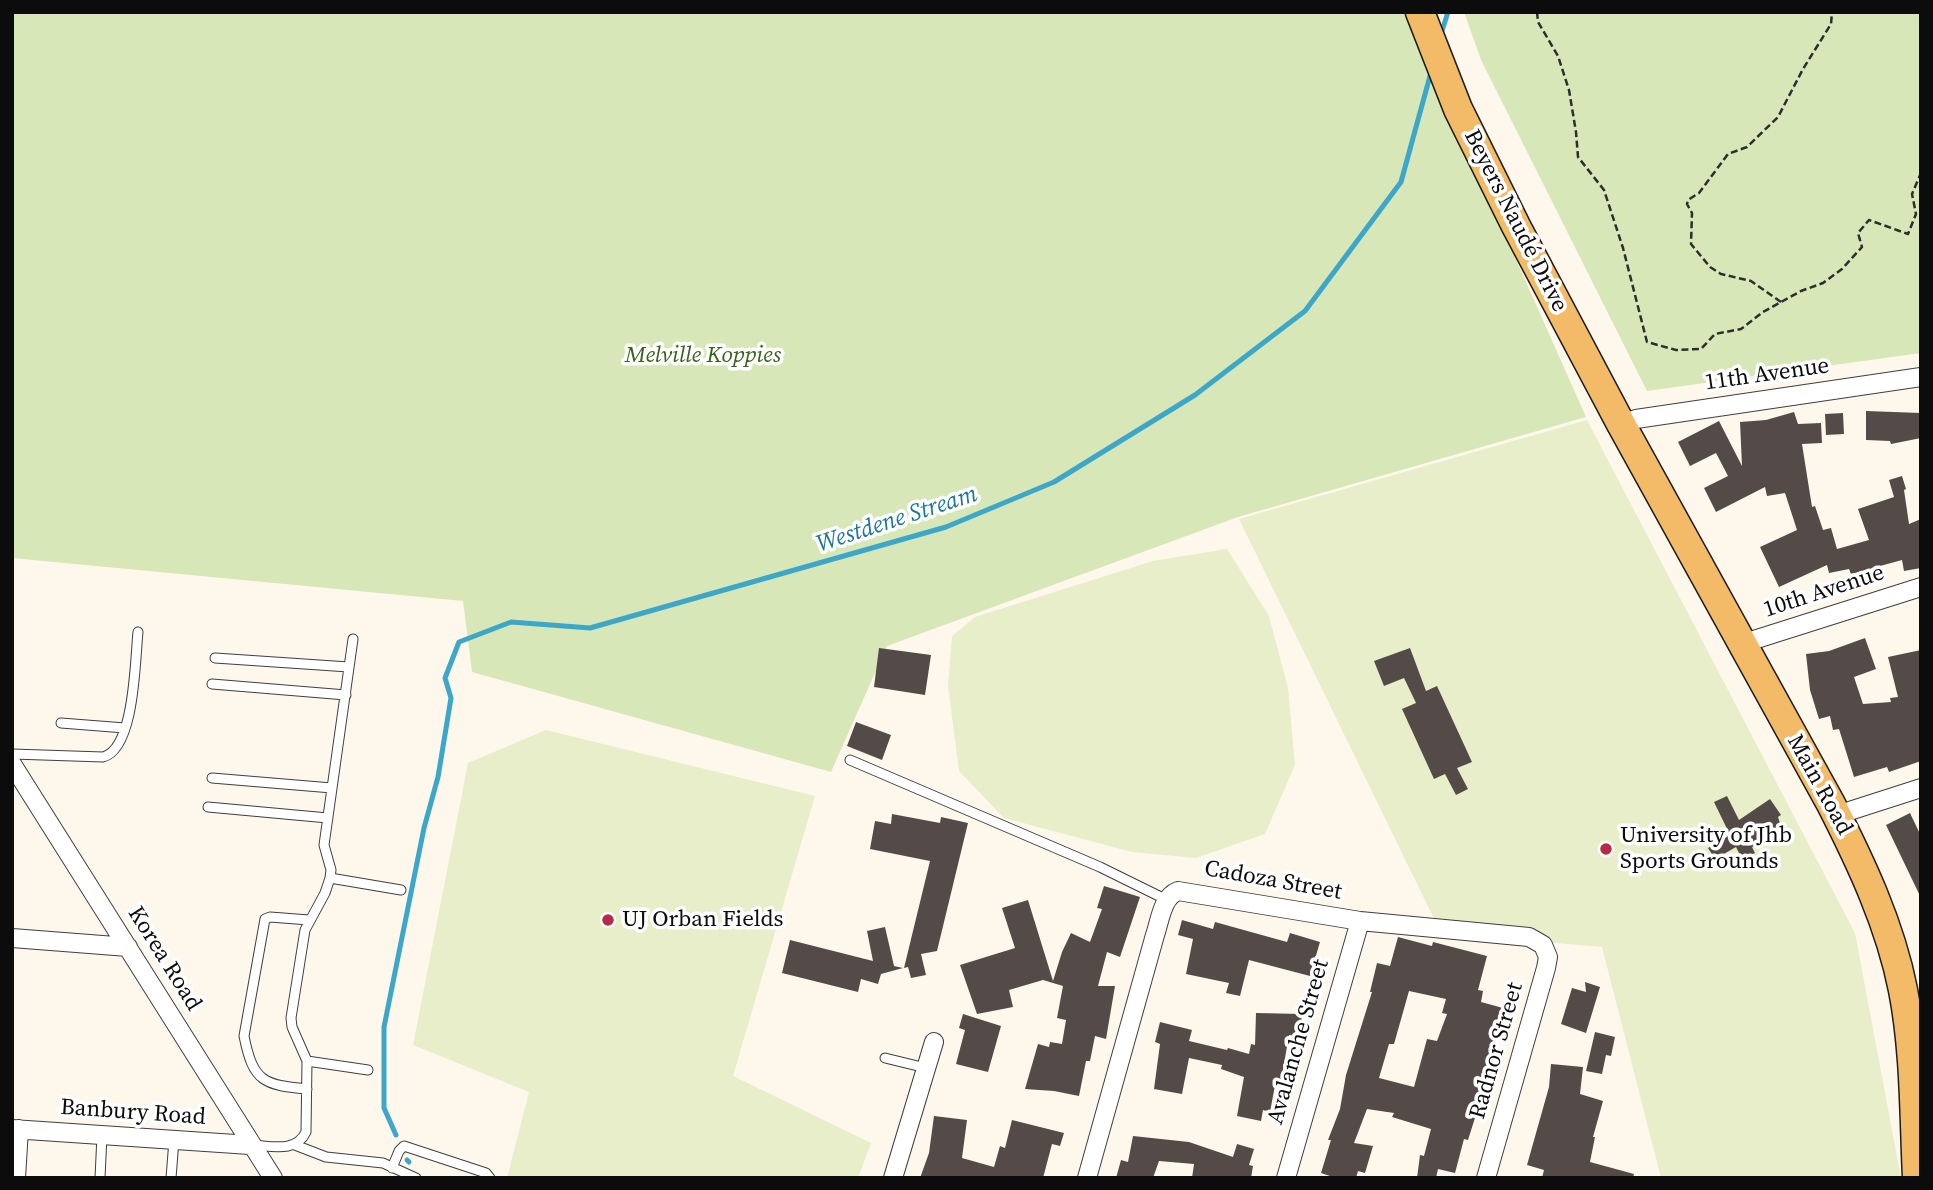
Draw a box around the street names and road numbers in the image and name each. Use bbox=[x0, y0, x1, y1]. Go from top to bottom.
street label: Beyers Naudé Drive bbox=[1457, 125, 1573, 317]
street label: 11th Avenue bbox=[1703, 353, 1831, 397]
street label: 10th Avenue bbox=[1760, 560, 1888, 624]
street label: Main Road bbox=[1780, 730, 1858, 840]
street label: Cadoza Street bbox=[1202, 855, 1344, 907]
street label: Korea Road bbox=[121, 902, 207, 1016]
street label: Avalanche Street bbox=[1262, 956, 1336, 1128]
street label: Radnor Street bbox=[1464, 980, 1530, 1122]
street label: Banbury Road bbox=[59, 1094, 207, 1132]

